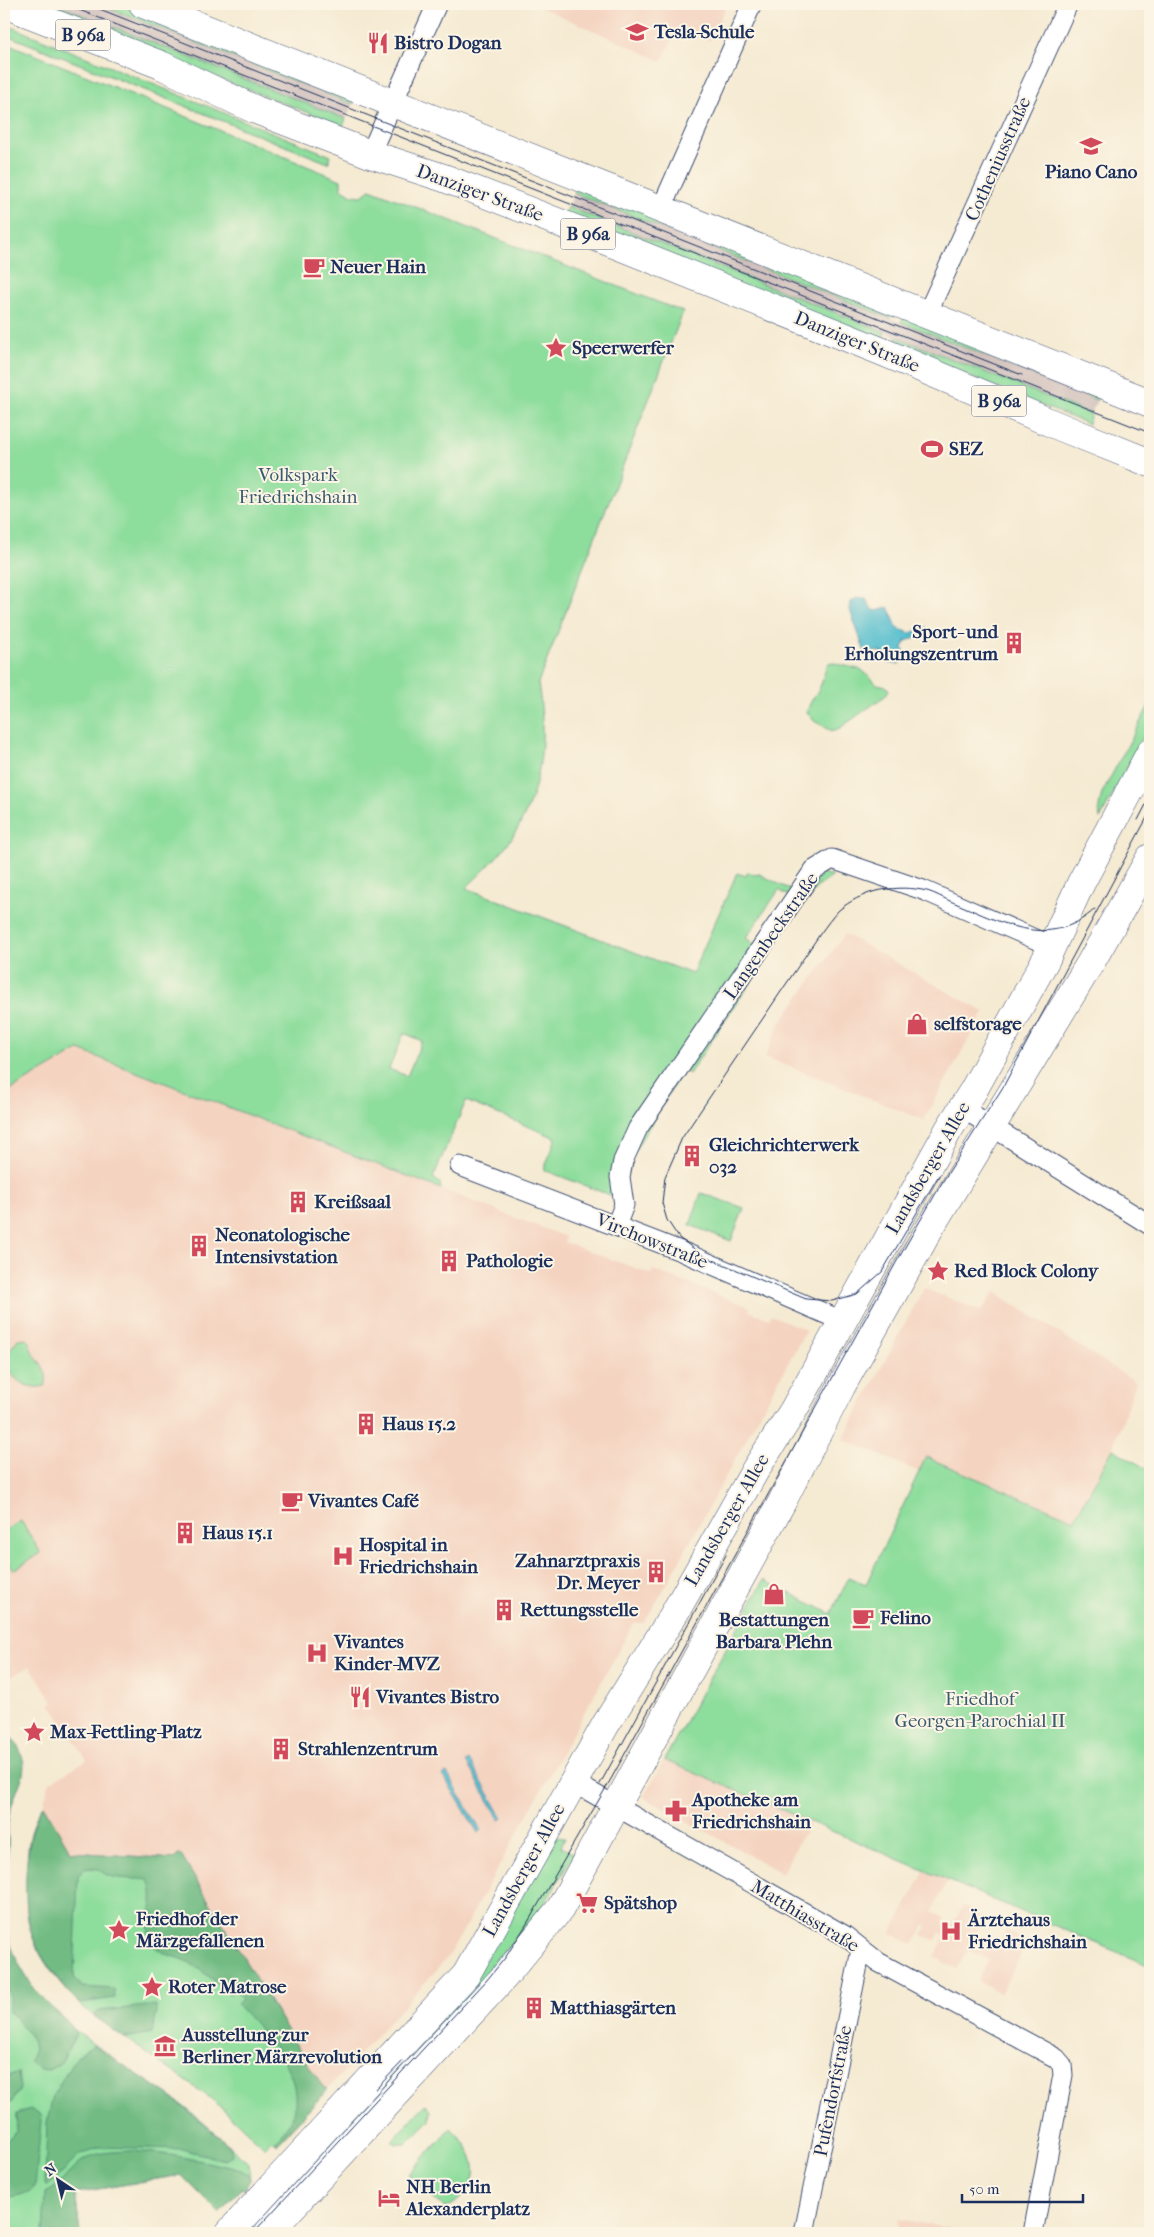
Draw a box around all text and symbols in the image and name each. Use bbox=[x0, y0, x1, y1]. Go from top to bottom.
school or university icon: Tesla-Schule bbox=[624, 19, 650, 45]
road number: B 96a bbox=[56, 20, 110, 50]
place label: Tesla-Schule bbox=[653, 21, 755, 43]
restaurant icon: Bistro Dogan bbox=[365, 30, 391, 56]
place label: Bistro Dogan bbox=[394, 32, 503, 54]
street label: Cotheniusstraße bbox=[961, 93, 1035, 225]
school or university icon: Piano Cano bbox=[1078, 133, 1104, 159]
street label: Danziger Straße bbox=[414, 160, 546, 226]
place label: Piano Cano bbox=[1045, 161, 1138, 183]
road number: B 96a bbox=[560, 218, 616, 250]
cafe icon: Neuer Hain bbox=[301, 254, 327, 280]
place label: Neuer Hain bbox=[330, 256, 427, 278]
street label: Danziger Straße bbox=[791, 307, 923, 377]
place icon: Speerwerfer bbox=[543, 335, 569, 361]
place label: Speerwerfer bbox=[572, 337, 675, 359]
road number: B 96a bbox=[972, 386, 1026, 416]
sports icon: SEZ bbox=[919, 436, 945, 462]
place label: SEZ bbox=[949, 438, 983, 460]
park label: Volkspark Friedrichshain bbox=[238, 464, 358, 508]
place label: Sport- und Erholungszentrum bbox=[844, 621, 999, 665]
building icon: Sport- und Erholungszentrum bbox=[1001, 630, 1027, 656]
street label: Langenbeckstraße bbox=[719, 868, 823, 1004]
shop icon: selfstorage bbox=[904, 1011, 930, 1037]
place label: selfstorage bbox=[934, 1013, 1022, 1035]
street label: Landsberger Allee bbox=[881, 1098, 975, 1238]
place label: Gleichrichterwerk 032 bbox=[709, 1134, 860, 1178]
building icon: Gleichrichterwerk 032 bbox=[679, 1143, 705, 1169]
building icon: Kreißsaal bbox=[285, 1189, 311, 1215]
place label: Kreißsaal bbox=[314, 1191, 392, 1213]
street label: Virchowstraße bbox=[592, 1208, 711, 1273]
place label: Neonatologische Intensivstation bbox=[215, 1224, 351, 1268]
building icon: Neonatologische Intensivstation bbox=[186, 1233, 212, 1259]
building icon: Pathologie bbox=[436, 1248, 462, 1274]
place label: Pathologie bbox=[466, 1250, 553, 1272]
place icon: Red Block Colony bbox=[925, 1258, 951, 1284]
place label: Red Block Colony bbox=[954, 1260, 1099, 1282]
building icon: Haus 15.2 bbox=[353, 1411, 379, 1437]
place label: Haus 15.2 bbox=[382, 1413, 456, 1435]
street label: Landsberger Allee bbox=[680, 1450, 774, 1590]
cafe icon: Vivantes Café bbox=[279, 1488, 305, 1514]
place label: Vivantes Café bbox=[307, 1490, 419, 1512]
building icon: Haus 15.1 bbox=[172, 1520, 198, 1546]
place label: Haus 15.1 bbox=[202, 1522, 273, 1544]
place label: Hospital in Friedrichshain bbox=[358, 1534, 479, 1578]
hospital icon: Hospital in Friedrichshain bbox=[330, 1543, 356, 1569]
place label: Zahnarztpraxis Dr. Meyer bbox=[515, 1550, 641, 1594]
building icon: Zahnarztpraxis Dr. Meyer bbox=[643, 1559, 669, 1585]
shop icon: Bestattungen Barbara Plehn bbox=[761, 1581, 787, 1607]
building icon: Rettungsstelle bbox=[491, 1597, 517, 1623]
place label: Rettungsstelle bbox=[520, 1599, 639, 1621]
cafe icon: Felino bbox=[850, 1605, 876, 1631]
place label: Felino bbox=[879, 1607, 931, 1629]
place label: Bestattungen Barbara Plehn bbox=[716, 1609, 833, 1653]
place label: Vivantes Kinder-MVZ bbox=[333, 1631, 440, 1675]
hospital icon: Vivantes Kinder-MVZ bbox=[304, 1640, 330, 1666]
restaurant icon: Vivantes Bistro bbox=[347, 1684, 373, 1710]
place label: Vivantes Bistro bbox=[375, 1686, 500, 1708]
park label: Friedhof Georgen-Parochial II bbox=[894, 1688, 1066, 1732]
place icon: Max-Fettling-Platz bbox=[21, 1719, 47, 1745]
place label: Max-Fettling-Platz bbox=[49, 1721, 202, 1743]
building icon: Strahlenzentrum bbox=[268, 1736, 294, 1762]
place label: Strahlenzentrum bbox=[298, 1738, 438, 1760]
place label: Apotheke am Friedrichshain bbox=[691, 1789, 812, 1833]
pharmacy icon: Apotheke am Friedrichshain bbox=[663, 1798, 689, 1824]
street label: Landsberger Allee bbox=[478, 1799, 570, 1941]
street label: Matthiasstraße bbox=[747, 1875, 863, 1957]
supermarket icon: Spätshop bbox=[574, 1890, 600, 1916]
place label: Spätshop bbox=[604, 1892, 677, 1914]
place label: Friedhof der Märzgefallenen bbox=[135, 1908, 265, 1952]
place label: Ärztehaus Friedrichshain bbox=[967, 1908, 1088, 1953]
place icon: Friedhof der Märzgefallenen bbox=[106, 1917, 132, 1943]
hospital icon: Ärztehaus Friedrichshain bbox=[938, 1918, 964, 1944]
place icon: Roter Matrose bbox=[139, 1974, 165, 2000]
place label: Roter Matrose bbox=[168, 1976, 287, 1998]
building icon: Matthiasgärten bbox=[521, 1995, 547, 2021]
place label: Matthiasgärten bbox=[549, 1997, 677, 2019]
place label: Ausstellung zur Berliner Märzrevolution bbox=[181, 2024, 383, 2068]
street label: Pufendorfstraße bbox=[809, 2024, 857, 2158]
museum icon: Ausstellung zur Berliner Märzrevolution bbox=[152, 2033, 178, 2059]
north arrow bbox=[32, 2154, 82, 2204]
text: N bbox=[42, 2160, 60, 2180]
scale bar bbox=[962, 2172, 1083, 2204]
place label: NH Berlin Alexanderplatz bbox=[405, 2176, 531, 2220]
text: 50 m bbox=[969, 2180, 1000, 2198]
hotel icon: NH Berlin Alexanderplatz bbox=[376, 2185, 402, 2211]

